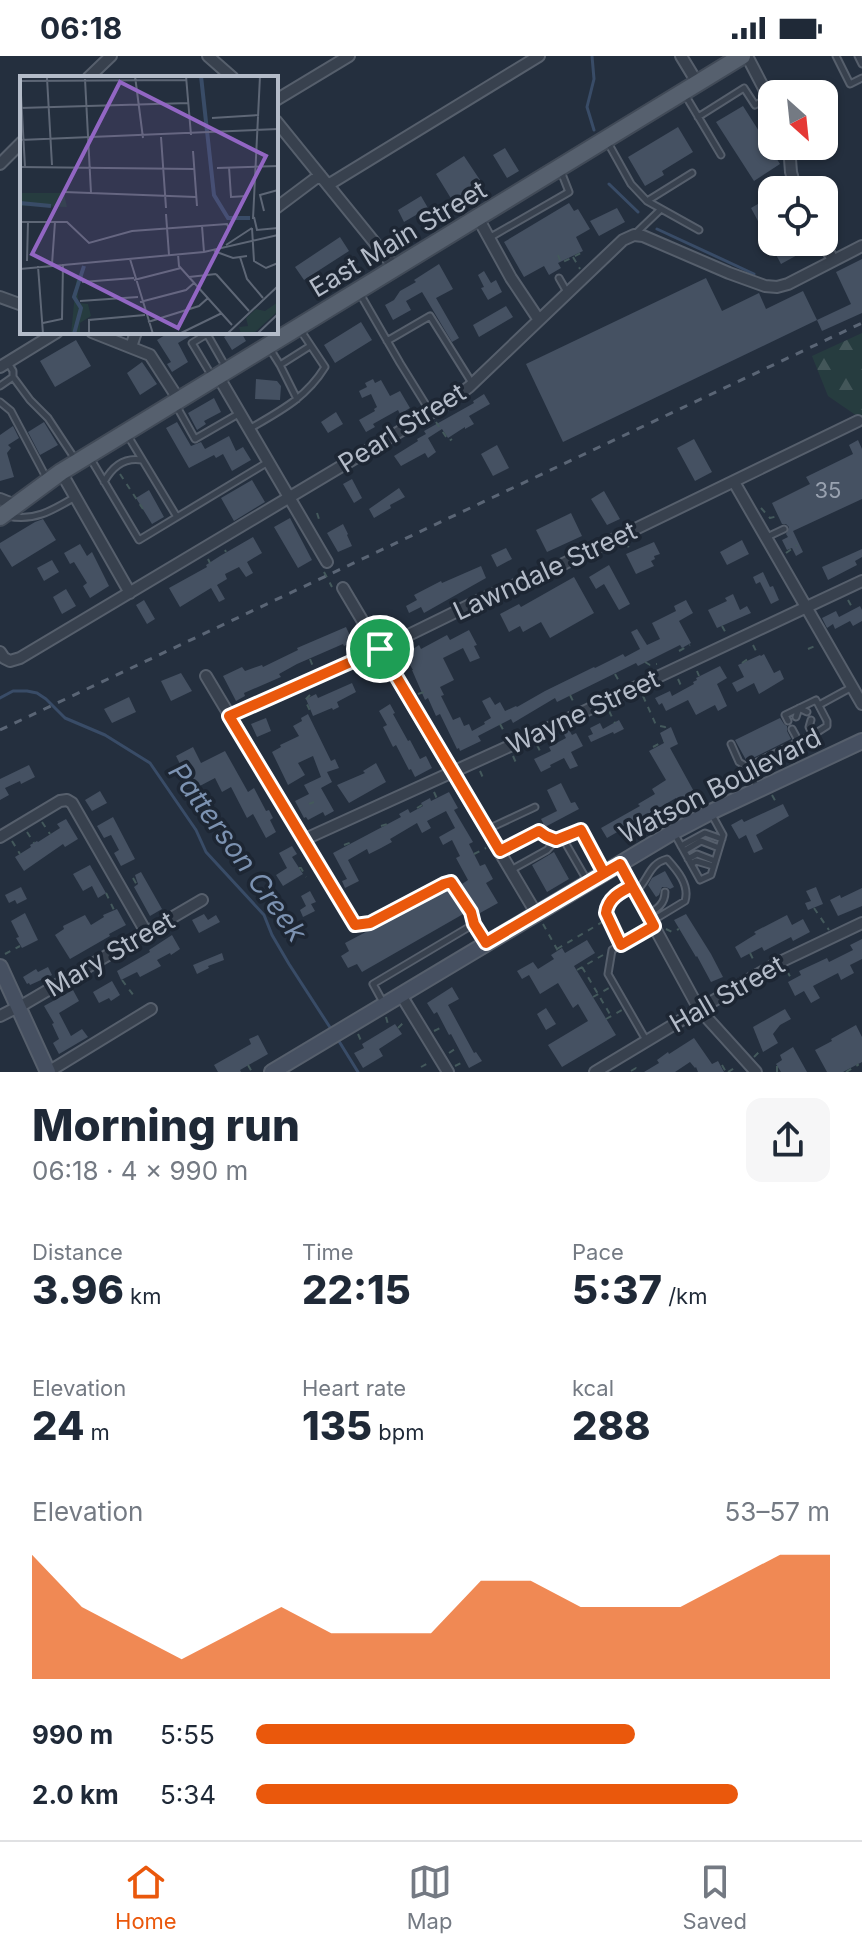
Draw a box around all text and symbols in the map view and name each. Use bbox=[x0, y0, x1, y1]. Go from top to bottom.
text: 06:18 bbox=[40, 10, 122, 46]
inset map bbox=[20, 76, 278, 334]
north arrow bbox=[758, 80, 838, 160]
map controls bbox=[758, 80, 838, 256]
street label: East Main Street bbox=[304, 174, 492, 303]
button: locate bbox=[758, 176, 838, 256]
street label: Pearl Street bbox=[333, 376, 471, 479]
house number: 35 bbox=[815, 477, 841, 503]
street label: Lawndale Street bbox=[448, 515, 641, 627]
pin bbox=[346, 615, 414, 683]
icon: arrive bbox=[358, 627, 402, 671]
street label: Wayne Street bbox=[502, 663, 664, 760]
street label: Watson Boulevard bbox=[614, 721, 826, 850]
water label: Patterson Creek bbox=[162, 756, 315, 949]
street label: Mary Street bbox=[40, 904, 180, 1003]
street label: Hall Street bbox=[664, 948, 790, 1039]
text: Morning run bbox=[32, 1098, 300, 1152]
button: share bbox=[746, 1098, 830, 1182]
text: 06:18 · 4 × 990 m bbox=[32, 1155, 248, 1186]
text: Distance bbox=[32, 1239, 123, 1265]
text: Time bbox=[302, 1239, 354, 1265]
text: Pace bbox=[572, 1239, 624, 1265]
text: 3.96 bbox=[32, 1265, 124, 1314]
text: 22:15 bbox=[302, 1265, 411, 1314]
text: 5:37 bbox=[572, 1265, 662, 1314]
text: km bbox=[124, 1283, 161, 1309]
text: /km bbox=[662, 1283, 707, 1309]
text: Elevation bbox=[32, 1375, 126, 1401]
text: Heart rate bbox=[302, 1375, 406, 1401]
text: kcal bbox=[572, 1375, 614, 1401]
text: 24 bbox=[32, 1401, 84, 1450]
text: 135 bbox=[302, 1401, 372, 1450]
text: 288 bbox=[572, 1401, 651, 1450]
text: m bbox=[84, 1419, 110, 1445]
text: bpm bbox=[372, 1419, 424, 1445]
text: Elevation bbox=[32, 1496, 143, 1527]
text: 53–57 m bbox=[725, 1496, 830, 1527]
text: 990 m bbox=[32, 1719, 113, 1750]
text: 5:55 bbox=[160, 1719, 215, 1750]
text: 2.0 km bbox=[32, 1779, 119, 1810]
text: 5:34 bbox=[160, 1779, 216, 1810]
tab: Home bbox=[115, 1860, 177, 1934]
tab: Map bbox=[407, 1860, 452, 1934]
tab: Saved bbox=[683, 1860, 747, 1934]

